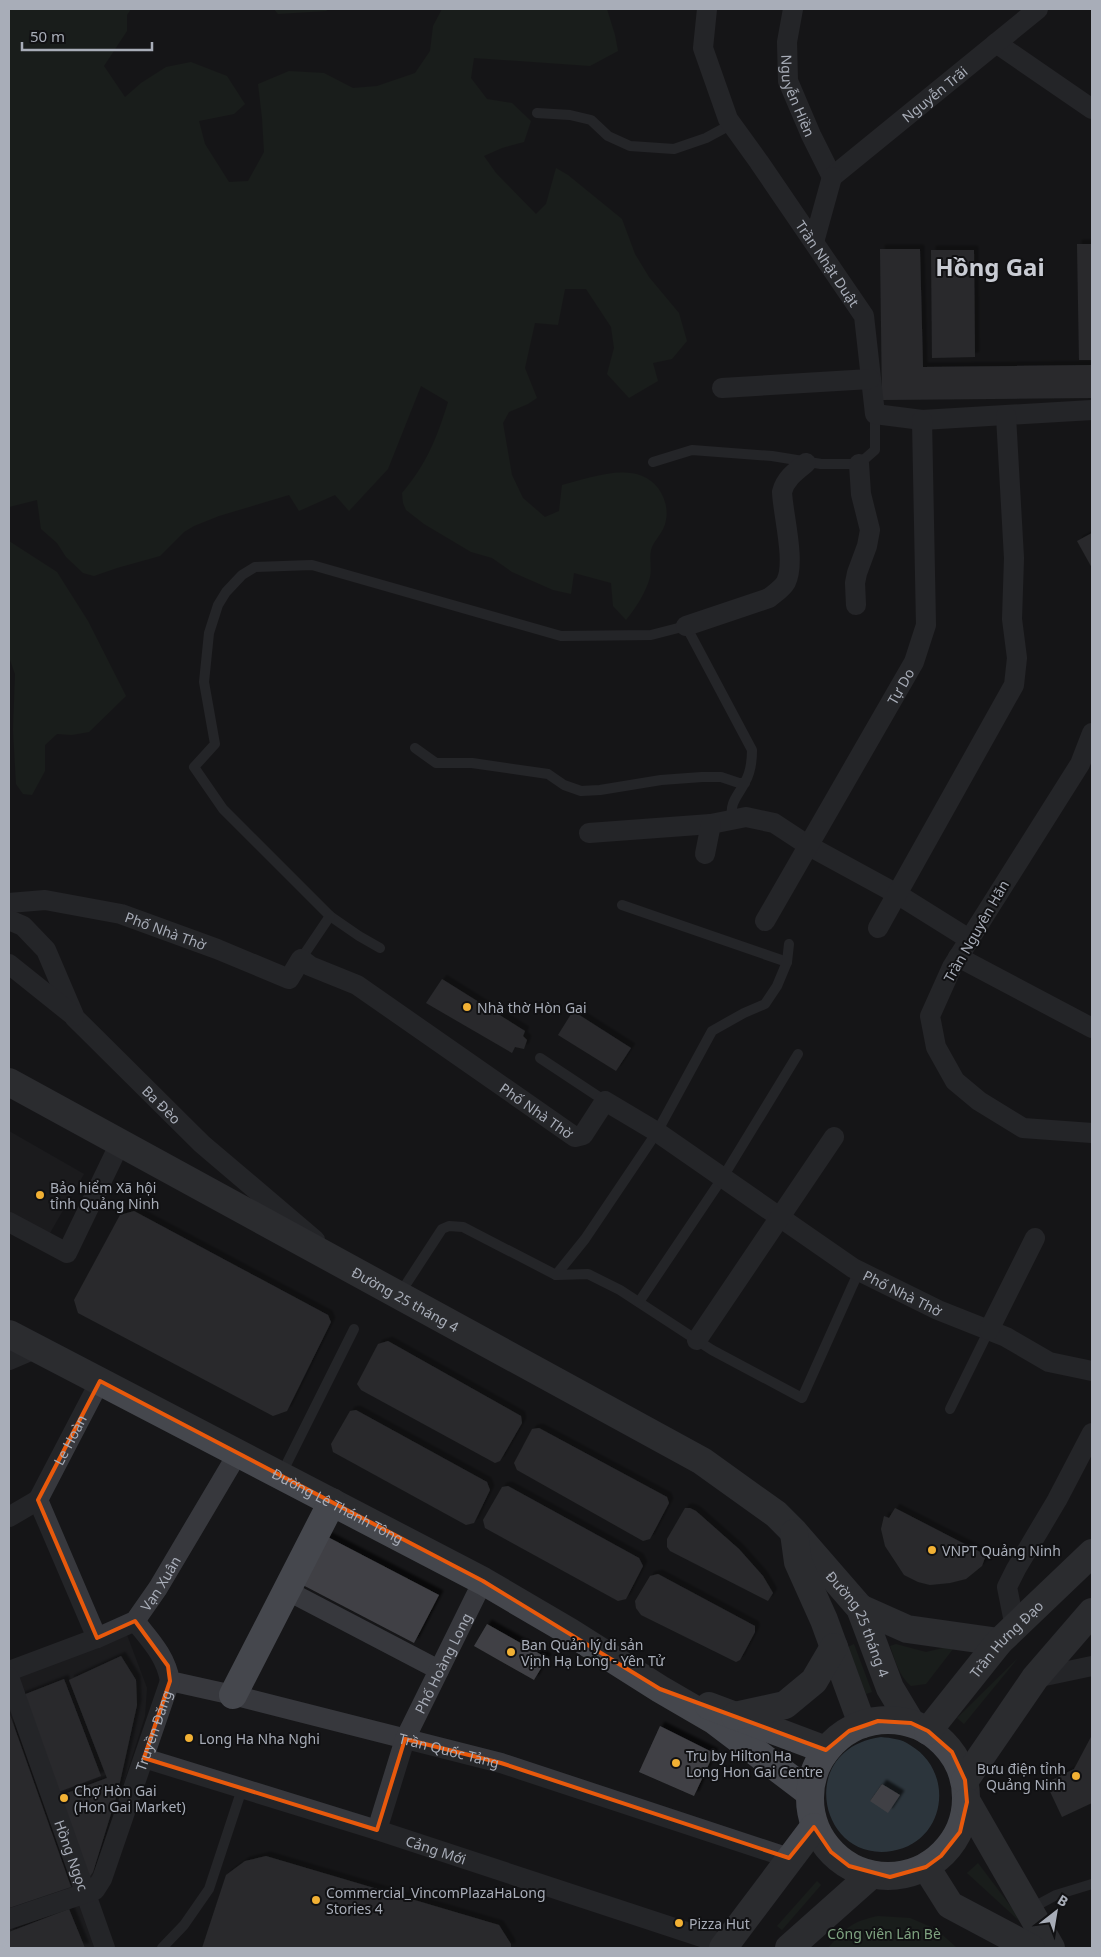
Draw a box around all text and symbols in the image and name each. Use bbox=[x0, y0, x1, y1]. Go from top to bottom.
scale bar bbox=[22, 20, 152, 52]
text: 50 m bbox=[30, 26, 65, 46]
street label: Nguyễn Hiền bbox=[778, 54, 820, 139]
street label: Nguyễn Trãi bbox=[898, 61, 971, 126]
street label: Trần Nhật Duật bbox=[792, 216, 864, 310]
district label: Hồng Gai bbox=[935, 250, 1045, 283]
street label: Tự Do bbox=[882, 665, 918, 708]
street label: Trần Nguyên Hãn bbox=[939, 877, 1013, 985]
street label: Phố Nhà Thờ bbox=[122, 907, 210, 954]
place label: Nhà thờ Hòn Gai bbox=[477, 998, 587, 1017]
marker: Nhà thờ Hòn Gai bbox=[461, 1001, 473, 1013]
street label: Phố Nhà Thờ bbox=[496, 1078, 578, 1143]
street label: Ba Đèo bbox=[139, 1081, 185, 1128]
place label: Bảo hiểm Xã hội tỉnh Quảng Ninh bbox=[50, 1178, 160, 1213]
marker: Bảo hiểm Xã hội tỉnh Quảng Ninh bbox=[34, 1189, 46, 1201]
street label: Đường 25 tháng 4 bbox=[349, 1262, 463, 1336]
street label: Phố Nhà Thờ bbox=[860, 1265, 946, 1321]
street label: Le Hoàn bbox=[48, 1411, 90, 1468]
street label: Đường Lê Thánh Tông bbox=[269, 1463, 407, 1548]
place label: VNPT Quảng Ninh bbox=[942, 1541, 1061, 1560]
marker: VNPT Quảng Ninh bbox=[926, 1544, 938, 1556]
street label: Vạn Xuân bbox=[136, 1552, 185, 1614]
street label: Đường 25 tháng 4 bbox=[822, 1567, 894, 1679]
street label: Trần Hưng Đạo bbox=[965, 1596, 1047, 1681]
street label: Phố Hoàng Long bbox=[410, 1609, 475, 1717]
place label: Ban Quản lý di sản Vịnh Hạ Long - Yên Tử bbox=[521, 1635, 665, 1670]
marker: Ban Quản lý di sản Vịnh Hạ Long - Yên Tử bbox=[505, 1646, 517, 1658]
street label: Truyền Đăng bbox=[130, 1687, 176, 1773]
street label: Trần Quốc Tảng bbox=[397, 1728, 502, 1772]
place label: Long Ha Nha Nghi bbox=[199, 1729, 320, 1748]
marker: Long Ha Nha Nghi bbox=[183, 1732, 195, 1744]
place label: Tru by Hilton Ha Long Hon Gai Centre bbox=[686, 1746, 823, 1781]
marker: Tru by Hilton Ha Long Hon Gai Centre bbox=[670, 1757, 682, 1769]
place label: Bưu điện tỉnh Quảng Ninh bbox=[977, 1759, 1066, 1794]
marker: Bưu điện tỉnh Quảng Ninh bbox=[1070, 1770, 1082, 1782]
place label: Chợ Hòn Gai (Hon Gai Market) bbox=[74, 1781, 186, 1816]
marker: Chợ Hòn Gai (Hon Gai Market) bbox=[58, 1792, 70, 1804]
street label: Hồng Ngọc bbox=[51, 1817, 94, 1894]
street label: Cảng Mới bbox=[403, 1831, 469, 1868]
place label: Commercial_VincomPlazaHaLong Stories 4 bbox=[326, 1883, 546, 1918]
north arrow bbox=[1031, 1887, 1081, 1937]
text: B bbox=[1054, 1890, 1072, 1911]
marker: Commercial_VincomPlazaHaLong Stories 4 bbox=[310, 1894, 322, 1906]
place label: Pizza Hut bbox=[689, 1914, 750, 1933]
marker: Pizza Hut bbox=[673, 1917, 685, 1929]
park label: Công viên Lán Bè bbox=[827, 1924, 941, 1943]

